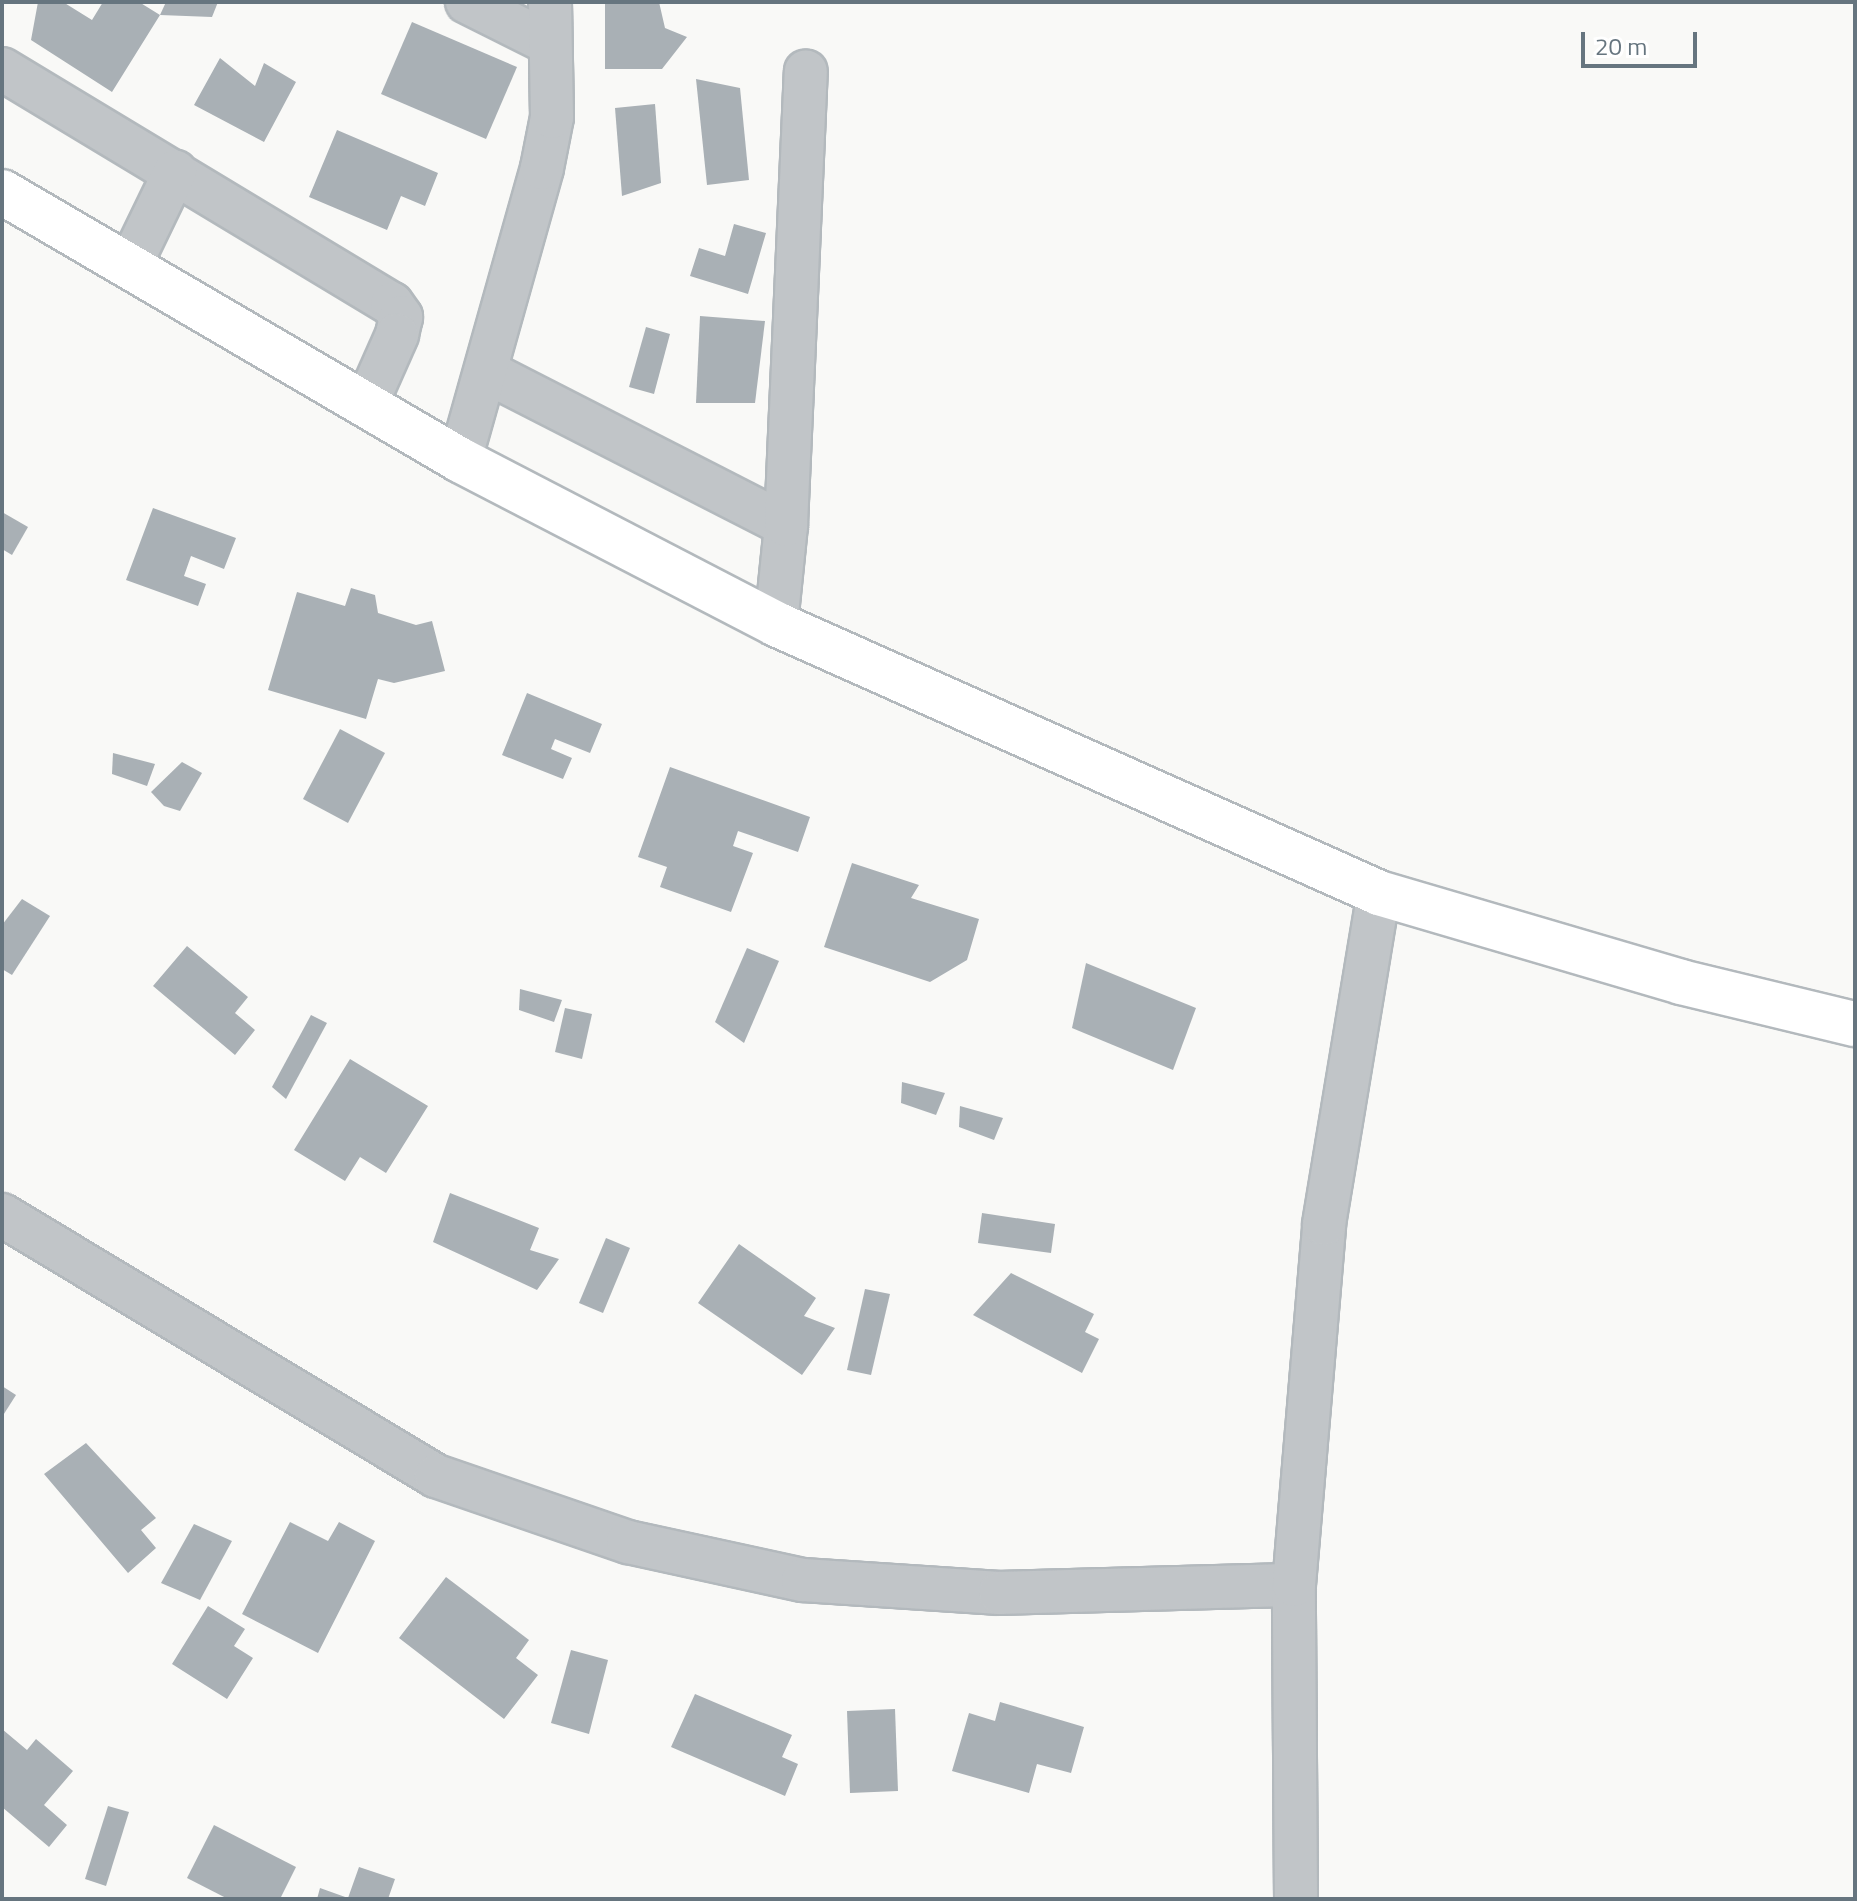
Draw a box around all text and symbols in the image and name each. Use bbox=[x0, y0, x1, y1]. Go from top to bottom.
scale bar bbox=[1585, 16, 1701, 66]
text: 20 m bbox=[1595, 28, 1647, 64]

